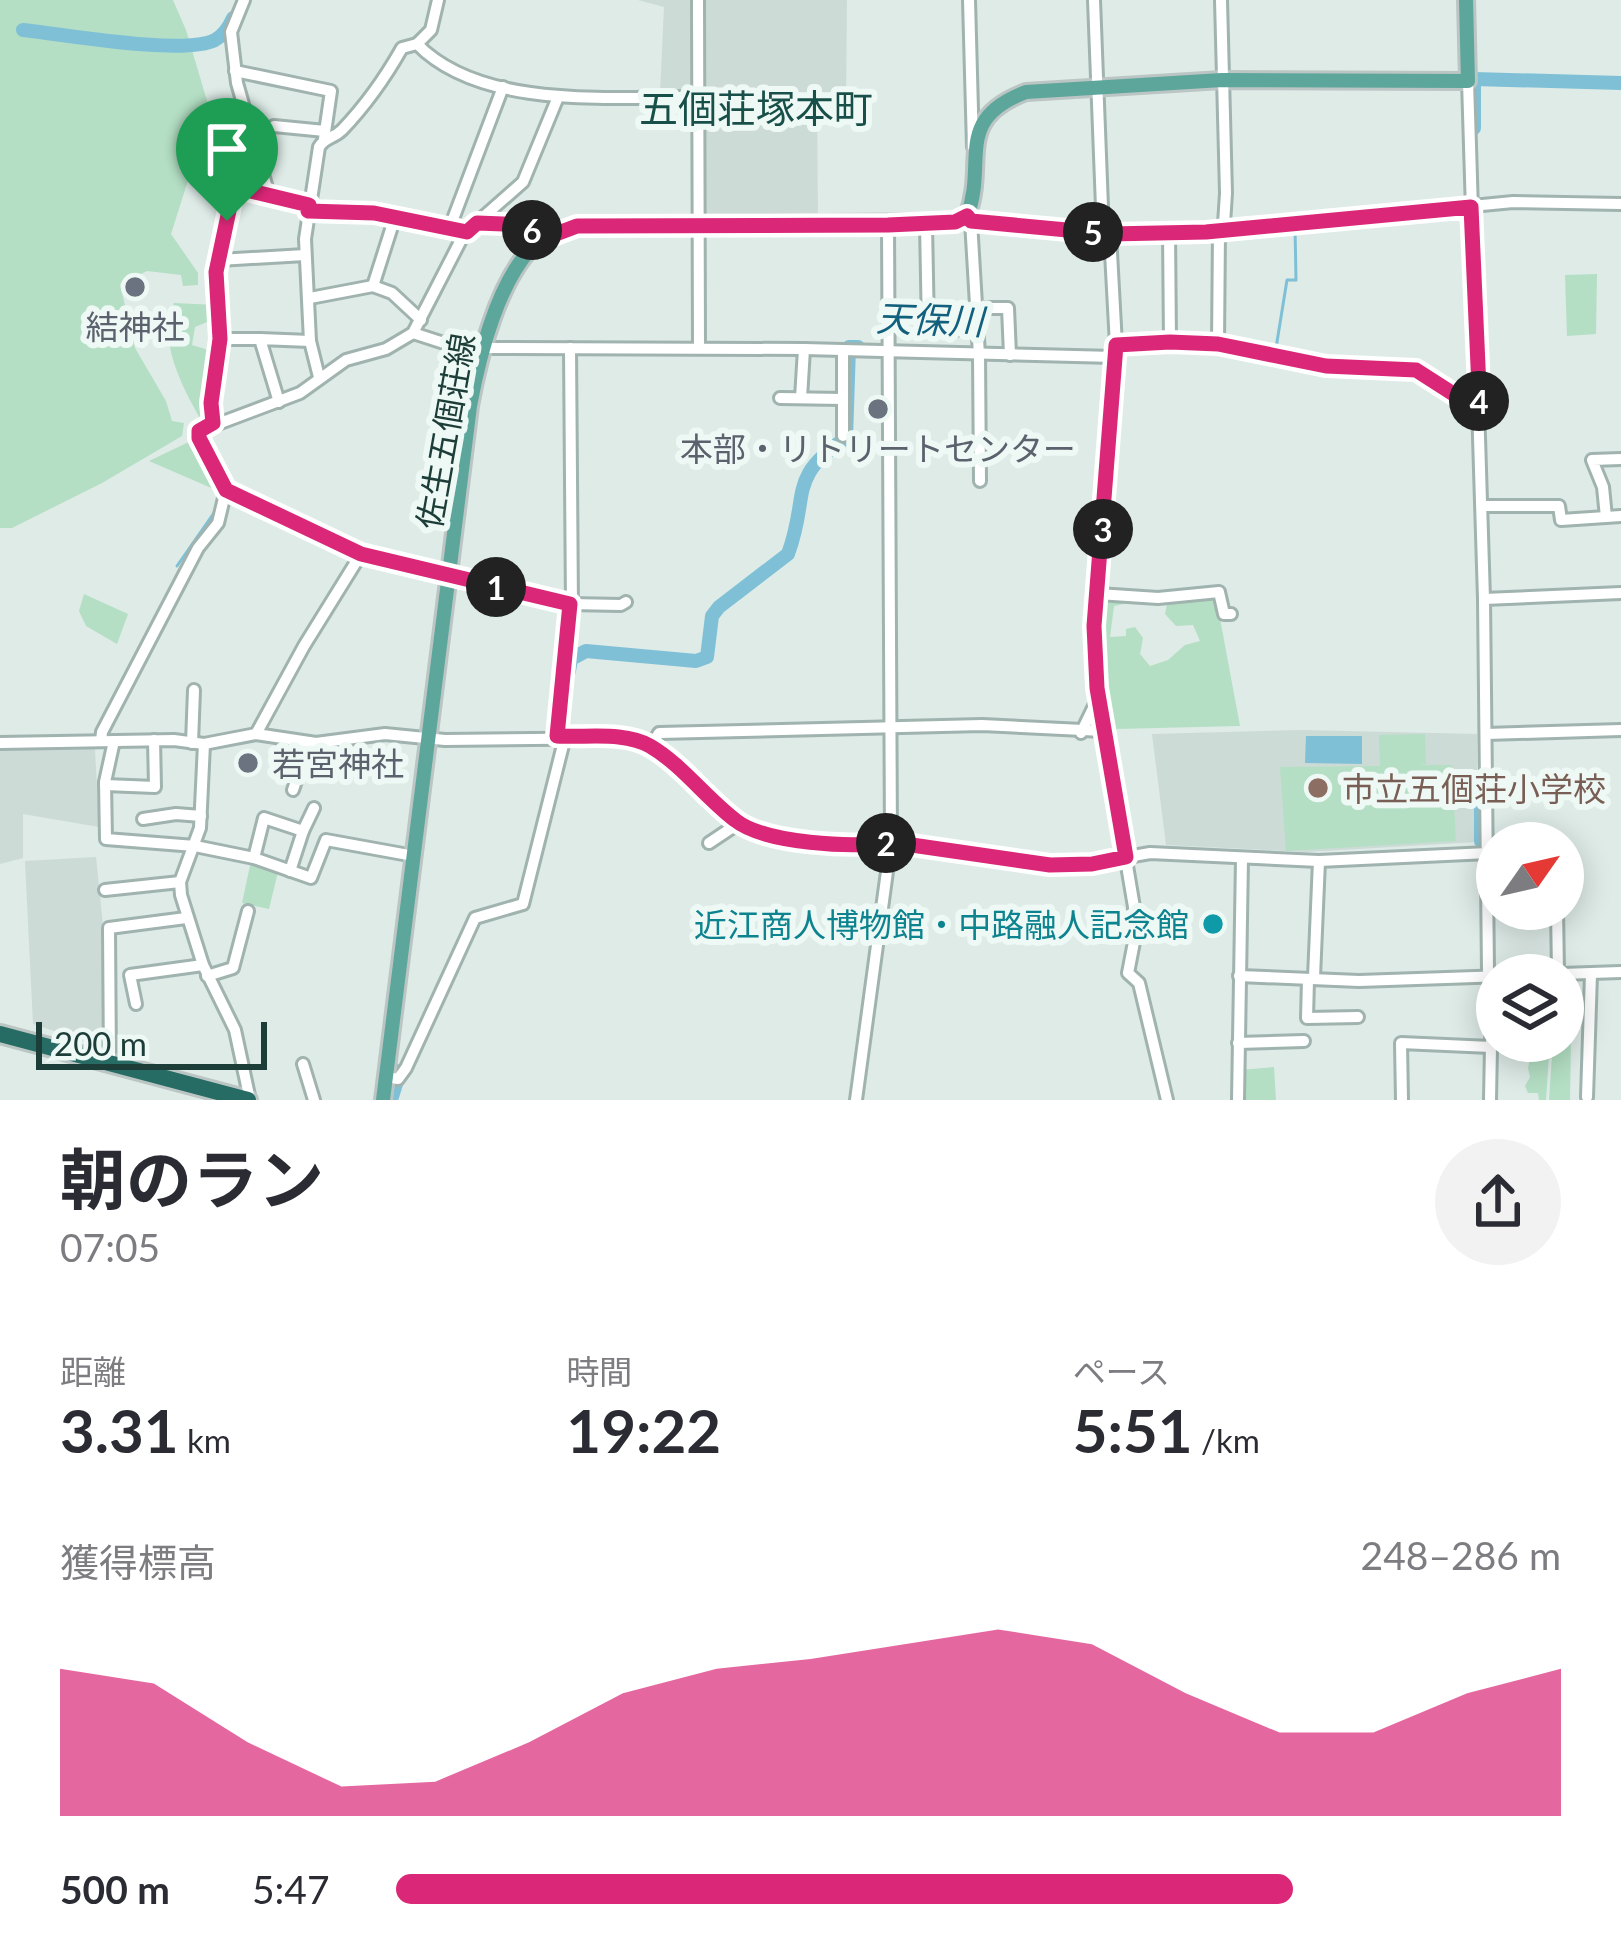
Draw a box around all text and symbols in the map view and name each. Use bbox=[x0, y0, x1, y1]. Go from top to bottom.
district label: 五個荘塚本町 bbox=[639, 85, 873, 131]
pin bbox=[176, 98, 278, 221]
icon: arrive bbox=[194, 116, 260, 182]
pin: 6 bbox=[502, 200, 562, 260]
pin: 5 bbox=[1063, 202, 1123, 262]
text: 6 bbox=[522, 210, 542, 250]
text: 5 bbox=[1083, 212, 1103, 252]
marker: 結神社 bbox=[122, 274, 148, 300]
water label: 天保川 bbox=[875, 295, 989, 343]
place label: 結神社 bbox=[86, 306, 185, 346]
street label: 佐生五個荘線 bbox=[408, 330, 482, 532]
pin: 4 bbox=[1449, 371, 1509, 431]
text: 4 bbox=[1469, 381, 1489, 421]
marker: 本部・リトリートセンター bbox=[865, 396, 891, 422]
place label: 本部・リトリートセンター bbox=[680, 428, 1076, 468]
pin: 3 bbox=[1073, 499, 1133, 559]
text: 3 bbox=[1093, 509, 1113, 549]
pin: 1 bbox=[466, 557, 526, 617]
text: 1 bbox=[486, 567, 506, 607]
place label: 若宮神社 bbox=[272, 743, 404, 783]
marker: 若宮神社 bbox=[235, 750, 261, 776]
place label: 市立五個荘小学校 bbox=[1342, 768, 1606, 808]
marker: 市立五個荘小学校 bbox=[1305, 775, 1331, 801]
pin: 2 bbox=[856, 813, 916, 873]
north arrow bbox=[1476, 822, 1584, 930]
map controls bbox=[1476, 822, 1584, 1062]
text: 2 bbox=[876, 823, 896, 863]
place label: 近江商人博物館・中路融人記念館 bbox=[694, 904, 1189, 944]
marker: 近江商人博物館・中路融人記念館 bbox=[1200, 911, 1226, 937]
button: layers bbox=[1476, 954, 1584, 1062]
scale bar bbox=[36, 1016, 267, 1069]
text: 200 m bbox=[54, 1023, 147, 1063]
text: 朝のラン bbox=[60, 1139, 324, 1218]
button: share bbox=[1435, 1139, 1561, 1265]
text: 07:05 bbox=[60, 1224, 160, 1270]
text: 距離 bbox=[60, 1351, 126, 1391]
text: 時間 bbox=[566, 1351, 632, 1391]
text: ペース bbox=[1073, 1351, 1170, 1391]
text: 3.31 bbox=[60, 1394, 179, 1466]
text: 19:22 bbox=[566, 1394, 721, 1466]
text: 5:51 bbox=[1073, 1394, 1193, 1466]
text: km bbox=[179, 1420, 231, 1460]
text: /km bbox=[1193, 1420, 1260, 1460]
text: 248–286 m bbox=[1361, 1532, 1561, 1578]
text: 獲得標高 bbox=[60, 1539, 216, 1585]
text: 500 m bbox=[60, 1866, 170, 1912]
text: 5:47 bbox=[252, 1866, 330, 1912]

